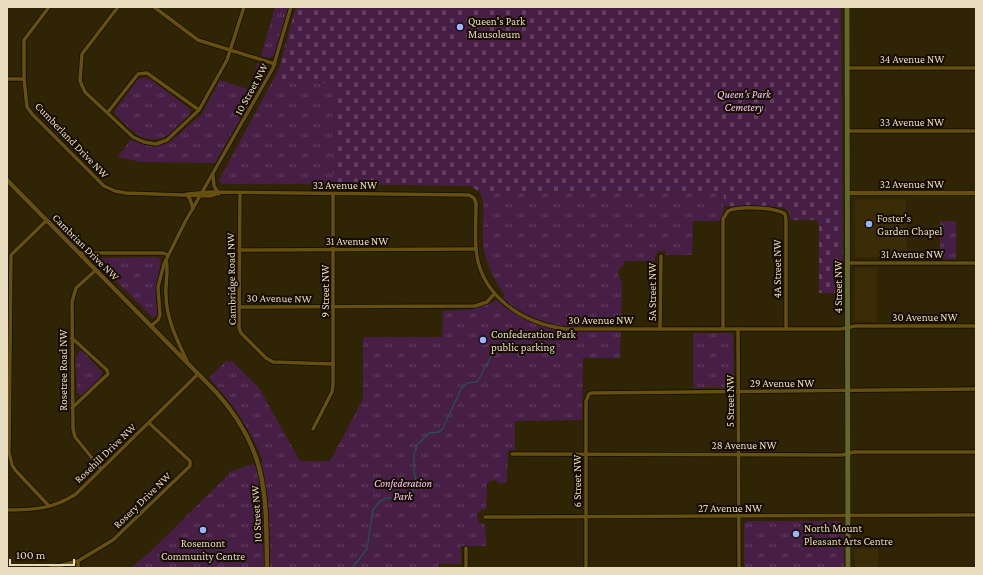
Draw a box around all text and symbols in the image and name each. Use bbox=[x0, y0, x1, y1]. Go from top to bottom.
place label: Queen's Park Mausoleum bbox=[468, 15, 526, 40]
marker: Queen's Park Mausoleum bbox=[455, 22, 465, 32]
street label: 34 Avenue NW bbox=[880, 53, 945, 65]
street label: 10 Street NW bbox=[232, 60, 271, 117]
park label: Queen's Park Cemetery bbox=[717, 88, 772, 114]
street label: Cumberland Drive NW bbox=[33, 100, 112, 181]
street label: 33 Avenue NW bbox=[880, 116, 945, 128]
street label: 32 Avenue NW bbox=[880, 178, 945, 190]
street label: 32 Avenue NW bbox=[313, 179, 378, 191]
street label: Cambrian Drive NW bbox=[50, 211, 122, 283]
place label: Foster's Garden Chapel bbox=[877, 212, 942, 238]
marker: Foster's Garden Chapel bbox=[864, 219, 874, 229]
street label: Cambridge Road NW bbox=[224, 232, 239, 325]
street label: 31 Avenue NW bbox=[326, 235, 389, 247]
street label: 4A Street NW bbox=[771, 239, 783, 299]
street label: 31 Avenue NW bbox=[881, 248, 944, 260]
street label: 4 Street NW bbox=[832, 260, 844, 313]
street label: 5A Street NW bbox=[646, 262, 658, 321]
street label: 9 Street NW bbox=[319, 264, 331, 317]
street label: 30 Avenue NW bbox=[246, 291, 313, 305]
street label: 30 Avenue NW bbox=[892, 311, 959, 323]
street label: 30 Avenue NW bbox=[568, 314, 635, 326]
street label: Rosetree Road NW bbox=[57, 328, 69, 411]
place label: Confederation Park public parking bbox=[491, 328, 576, 354]
marker: Confederation Park public parking bbox=[478, 335, 488, 345]
street label: 5 Street NW bbox=[724, 374, 736, 427]
street label: 29 Avenue NW bbox=[750, 377, 815, 389]
street label: Rosehill Drive NW bbox=[72, 420, 139, 485]
street label: 28 Avenue NW bbox=[711, 439, 777, 451]
street label: 6 Street NW bbox=[571, 454, 583, 507]
street label: Rosery Drive NW bbox=[111, 469, 174, 531]
park label: Confederation Park bbox=[374, 477, 433, 502]
street label: 10 Street NW bbox=[248, 484, 263, 543]
street label: 27 Avenue NW bbox=[698, 502, 763, 514]
place label: North Mount Pleasant Arts Centre bbox=[804, 522, 893, 547]
marker: Rosemont Community Centre bbox=[198, 525, 208, 535]
marker: North Mount Pleasant Arts Centre bbox=[791, 529, 801, 539]
place label: Rosemont Community Centre bbox=[161, 537, 245, 563]
scale bar bbox=[10, 541, 74, 567]
text: 100 m bbox=[16, 548, 46, 562]

